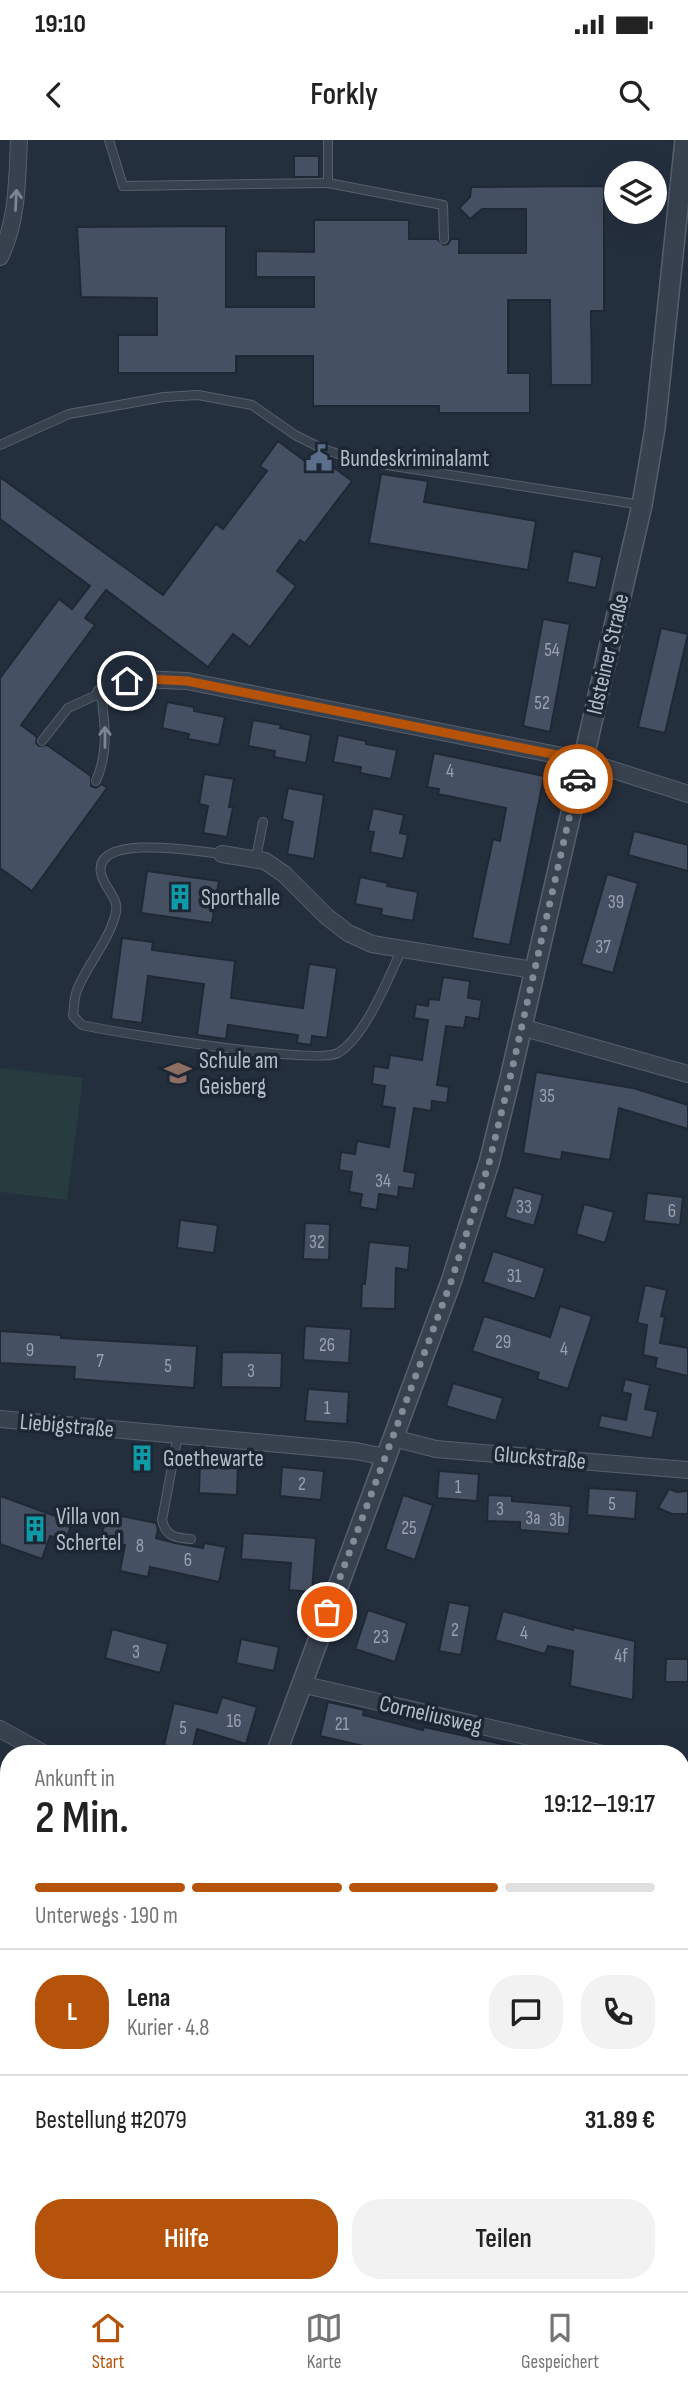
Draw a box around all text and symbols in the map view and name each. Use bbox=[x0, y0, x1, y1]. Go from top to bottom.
text: 19:10 bbox=[35, 9, 86, 40]
text: Forkly bbox=[310, 75, 378, 114]
icon: back bbox=[35, 76, 73, 114]
icon: search bbox=[615, 76, 653, 114]
map controls bbox=[604, 161, 667, 224]
button: layers bbox=[604, 161, 667, 224]
one-way arrow bbox=[9, 189, 22, 212]
public building icon: Bundeskriminalamt bbox=[304, 443, 334, 473]
place label: Bundeskriminalamt bbox=[340, 445, 489, 473]
street label: Idsteiner Straße bbox=[580, 591, 635, 717]
house number: 54 bbox=[544, 639, 560, 662]
pin bbox=[97, 651, 157, 711]
icon: home bbox=[108, 662, 146, 700]
house number: 52 bbox=[534, 692, 550, 715]
one-way arrow bbox=[98, 726, 112, 749]
courier bbox=[543, 744, 613, 814]
house number: 4 bbox=[446, 760, 454, 783]
icon: car bbox=[559, 760, 597, 798]
building icon: Sporthalle bbox=[165, 882, 195, 912]
place label: Sporthalle bbox=[201, 884, 280, 912]
house number: 39 bbox=[608, 891, 624, 914]
house number: 37 bbox=[595, 936, 611, 959]
place label: Schule am Geisberg bbox=[199, 1047, 278, 1101]
school or university icon: Schule am Geisberg bbox=[163, 1058, 193, 1088]
house number: 35 bbox=[539, 1085, 555, 1108]
house number: 34 bbox=[375, 1170, 391, 1193]
house number: 33 bbox=[516, 1196, 532, 1219]
house number: 6 bbox=[668, 1200, 676, 1223]
house number: 32 bbox=[309, 1231, 325, 1254]
house number: 31 bbox=[507, 1265, 522, 1288]
house number: 29 bbox=[495, 1331, 511, 1354]
house number: 26 bbox=[319, 1334, 335, 1357]
house number: 4 bbox=[560, 1338, 568, 1361]
house number: 9 bbox=[26, 1339, 34, 1362]
house number: 7 bbox=[96, 1350, 104, 1373]
house number: 5 bbox=[164, 1355, 172, 1378]
house number: 3 bbox=[247, 1360, 255, 1383]
house number: 1 bbox=[324, 1397, 331, 1420]
street label: Liebigstraße bbox=[19, 1408, 115, 1444]
street label: Gluckstraße bbox=[493, 1440, 587, 1476]
building icon: Goethewarte bbox=[127, 1443, 157, 1473]
place label: Goethewarte bbox=[163, 1445, 264, 1473]
house number: 2 bbox=[298, 1473, 306, 1496]
house number: 1 bbox=[455, 1476, 462, 1499]
house number: 5 bbox=[608, 1493, 616, 1516]
house number: 3 bbox=[496, 1498, 504, 1521]
place label: Villa von Schertel bbox=[56, 1503, 121, 1557]
house number: 3a bbox=[525, 1507, 541, 1530]
house number: 3b bbox=[549, 1509, 565, 1532]
building icon: Villa von Schertel bbox=[20, 1514, 50, 1544]
house number: 25 bbox=[401, 1517, 417, 1540]
house number: 8 bbox=[136, 1535, 144, 1558]
house number: 6 bbox=[184, 1549, 192, 1572]
pin bbox=[297, 1582, 357, 1642]
icon: bag bbox=[308, 1593, 346, 1631]
house number: 2 bbox=[451, 1619, 459, 1642]
house number: 4 bbox=[520, 1622, 528, 1645]
house number: 23 bbox=[373, 1626, 389, 1649]
house number: 3 bbox=[132, 1641, 140, 1664]
house number: 4f bbox=[614, 1645, 628, 1668]
street label: Corneliusweg bbox=[377, 1690, 485, 1740]
house number: 16 bbox=[227, 1710, 241, 1733]
house number: 21 bbox=[335, 1713, 350, 1736]
house number: 5 bbox=[179, 1717, 187, 1740]
text: Ankunft in bbox=[35, 1765, 115, 1793]
text: 19:12–19:17 bbox=[544, 1789, 655, 1820]
text: 2 Min. bbox=[35, 1791, 129, 1846]
text: Unterwegs · 190 m bbox=[35, 1902, 178, 1930]
button: chat bbox=[489, 1975, 563, 2049]
button: phone bbox=[581, 1975, 655, 2049]
text: Lena bbox=[127, 1983, 170, 2014]
text: L bbox=[67, 1997, 77, 2028]
text: Kurier · 4.8 bbox=[127, 2014, 209, 2042]
text: Bestellung #2079 bbox=[35, 2105, 187, 2136]
text: 31.89 € bbox=[585, 2105, 655, 2136]
button: Hilfe bbox=[35, 2199, 338, 2279]
button: Teilen bbox=[352, 2199, 655, 2279]
tab: Start bbox=[89, 2309, 127, 2374]
tab: Karte bbox=[305, 2309, 343, 2374]
tab: Gespeichert bbox=[521, 2309, 599, 2374]

